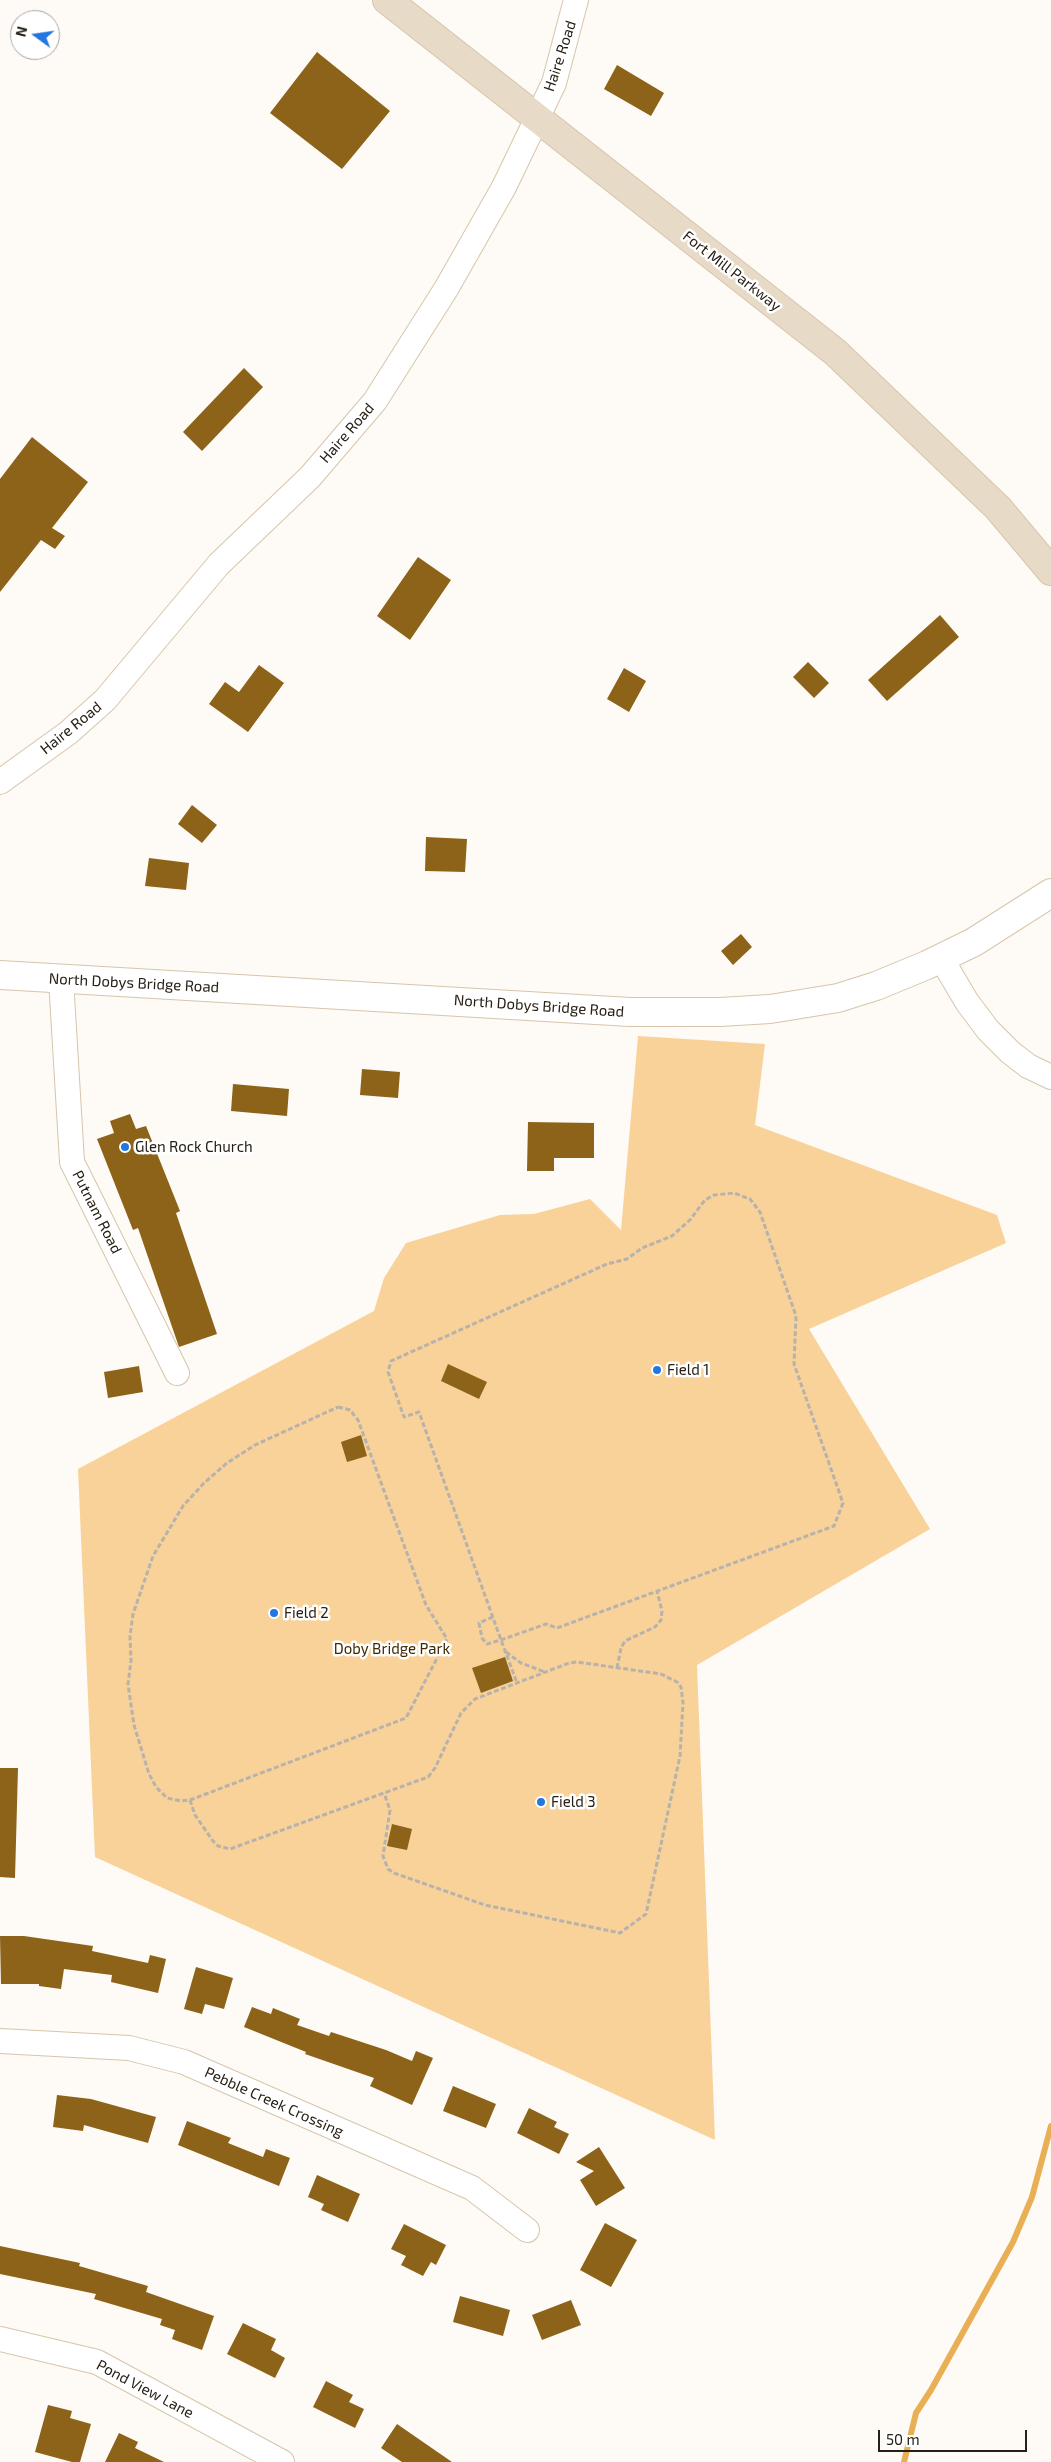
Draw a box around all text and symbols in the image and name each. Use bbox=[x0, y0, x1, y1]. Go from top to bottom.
north arrow bbox=[10, 10, 60, 60]
street label: Haire Road bbox=[540, 18, 580, 94]
text: N bbox=[11, 25, 30, 38]
street label: Fort Mill Parkway bbox=[679, 227, 785, 315]
street label: Haire Road bbox=[316, 399, 378, 467]
street label: Haire Road bbox=[37, 698, 105, 758]
street label: North Dobys Bridge Road bbox=[48, 970, 220, 996]
street label: North Dobys Bridge Road bbox=[453, 991, 625, 1021]
place label: Glen Rock Church bbox=[135, 1138, 253, 1156]
marker: Glen Rock Church bbox=[119, 1141, 131, 1153]
street label: Putnam Road bbox=[68, 1167, 126, 1257]
place label: Field 1 bbox=[667, 1361, 709, 1379]
marker: Field 1 bbox=[651, 1364, 663, 1376]
place label: Field 2 bbox=[284, 1604, 329, 1622]
marker: Field 2 bbox=[268, 1607, 280, 1619]
park label: Doby Bridge Park bbox=[334, 1640, 450, 1658]
place label: Field 3 bbox=[551, 1793, 596, 1811]
marker: Field 3 bbox=[535, 1796, 547, 1808]
street label: Pebble Creek Crossing bbox=[202, 2063, 346, 2141]
street label: Pond View Lane bbox=[93, 2356, 197, 2422]
scale bar bbox=[881, 2420, 1030, 2452]
text: 50 m bbox=[886, 2430, 920, 2448]

